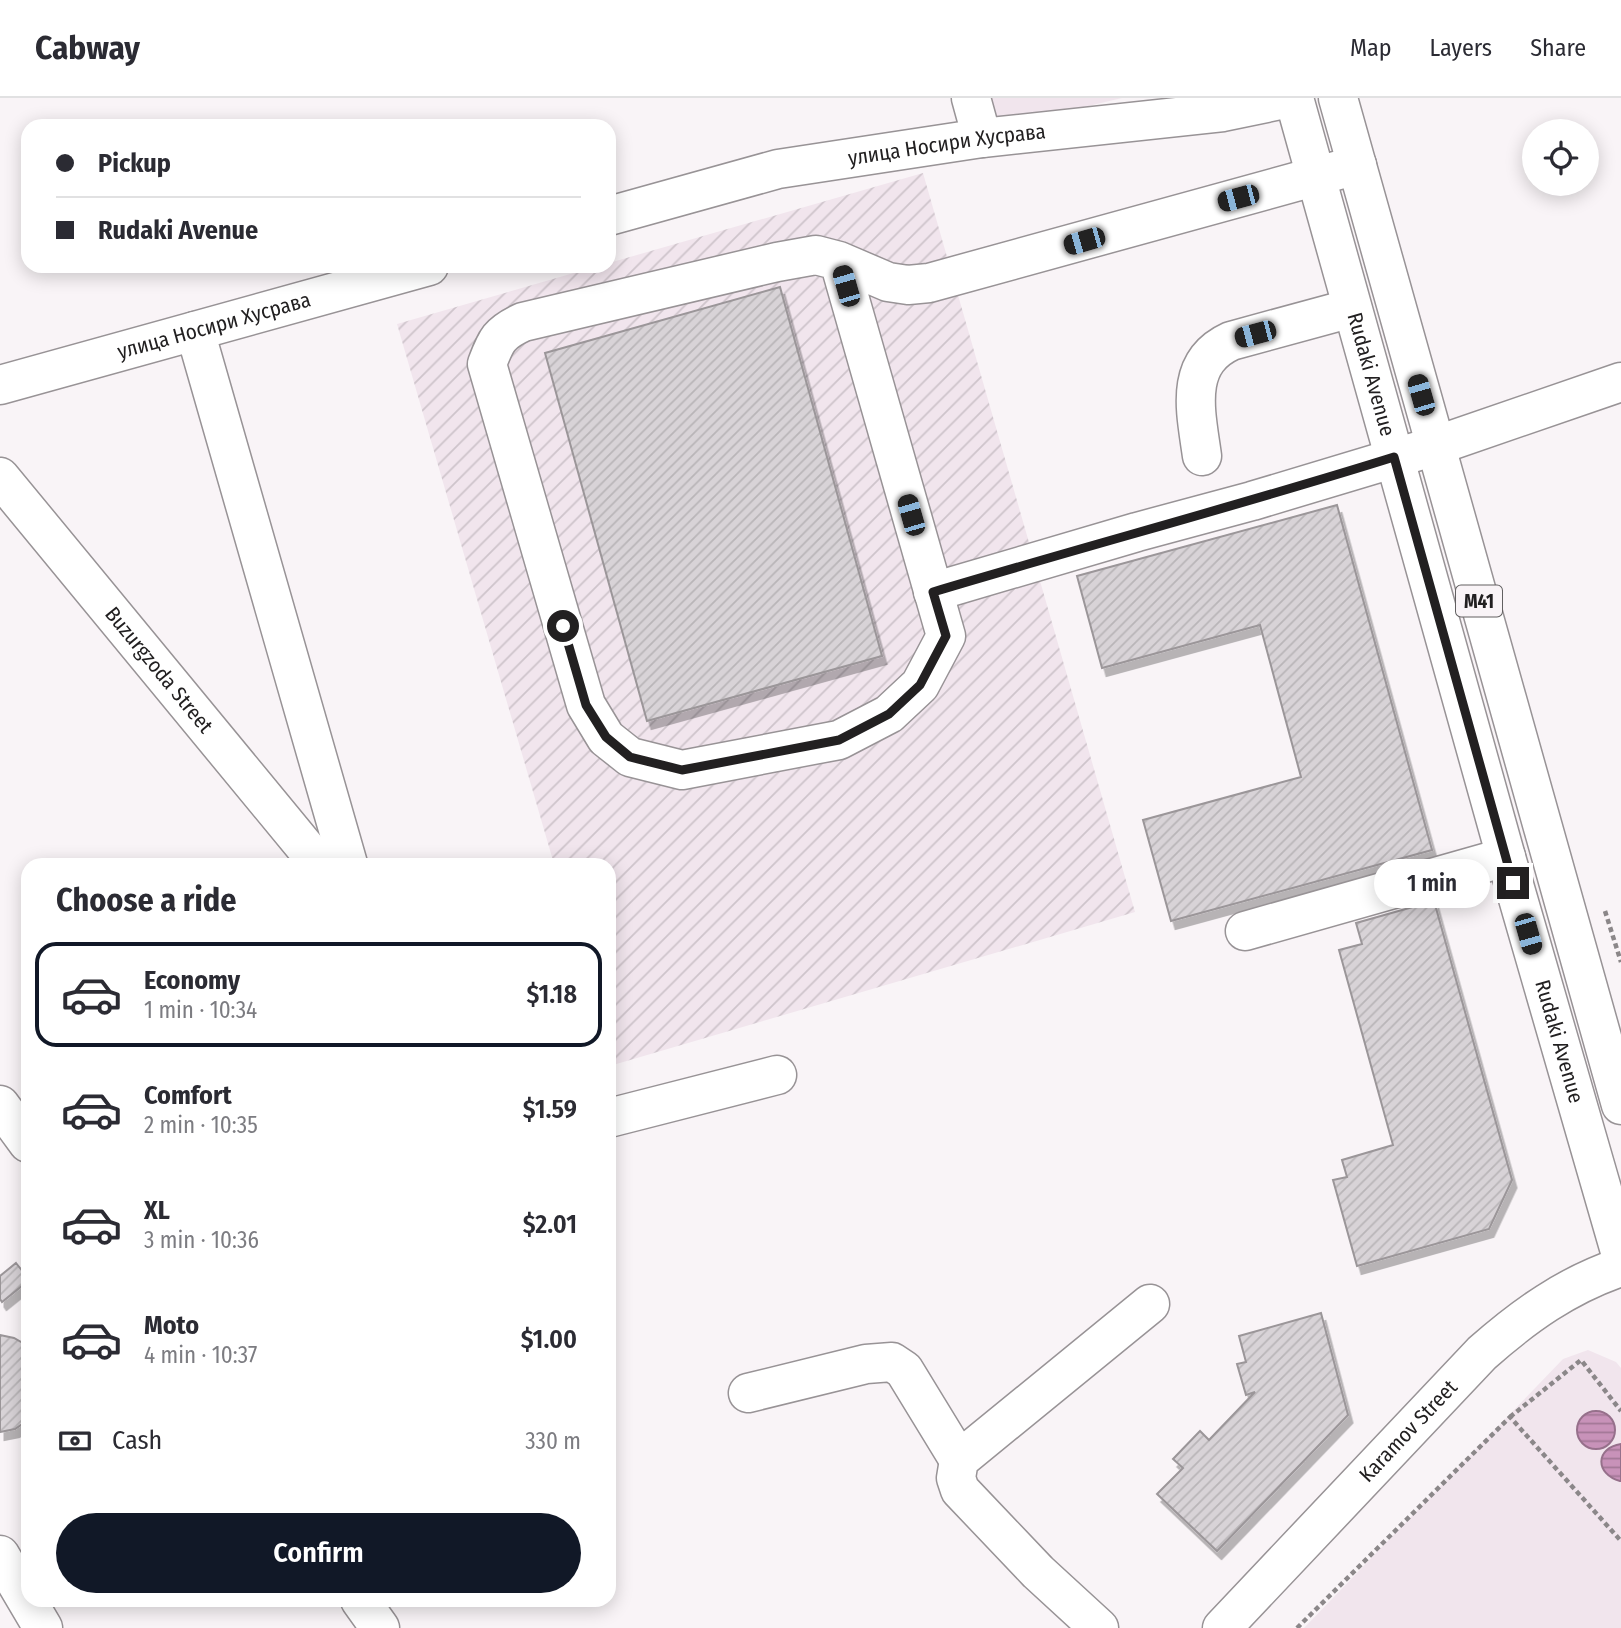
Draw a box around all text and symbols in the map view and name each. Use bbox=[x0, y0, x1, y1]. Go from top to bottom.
text: Cabway bbox=[35, 28, 140, 68]
text: Map bbox=[1350, 34, 1392, 62]
text: Layers bbox=[1430, 34, 1492, 62]
text: Share bbox=[1530, 34, 1586, 62]
street label: улица Носири Хусрава bbox=[846, 118, 1047, 171]
map controls bbox=[1522, 119, 1599, 196]
button: locate bbox=[1522, 119, 1599, 196]
text: Pickup bbox=[98, 148, 171, 179]
car bbox=[1215, 182, 1262, 214]
text: Rudaki Avenue bbox=[98, 215, 258, 246]
car bbox=[1061, 225, 1108, 257]
car bbox=[831, 263, 862, 309]
street label: улица Носири Хусрава bbox=[114, 286, 313, 365]
street label: Rudaki Avenue bbox=[1342, 310, 1401, 439]
car bbox=[1232, 318, 1279, 350]
car bbox=[1406, 372, 1437, 418]
car bbox=[896, 492, 927, 538]
road number: M41 bbox=[1456, 586, 1502, 616]
street label: Buzurgzoda Street bbox=[99, 602, 219, 738]
route start bbox=[547, 610, 579, 642]
callout: 1 min bbox=[1373, 858, 1488, 908]
route end bbox=[1497, 867, 1529, 899]
text: 1 min bbox=[1407, 869, 1457, 897]
text: Choose a ride bbox=[56, 881, 237, 919]
car bbox=[1513, 911, 1544, 957]
icon: car bbox=[60, 963, 123, 1026]
text: Economy bbox=[144, 965, 240, 996]
street label: Rudaki Avenue bbox=[1529, 977, 1589, 1106]
text: $1.18 bbox=[527, 979, 577, 1010]
text: 1 min · 10:34 bbox=[144, 996, 257, 1024]
icon: car bbox=[60, 1078, 123, 1141]
text: Comfort bbox=[144, 1080, 232, 1111]
text: $1.59 bbox=[523, 1094, 577, 1125]
text: 2 min · 10:35 bbox=[144, 1111, 258, 1139]
icon: car bbox=[60, 1193, 123, 1256]
text: XL bbox=[144, 1195, 170, 1226]
text: $2.01 bbox=[523, 1209, 577, 1240]
text: 3 min · 10:36 bbox=[144, 1226, 259, 1254]
icon: car bbox=[60, 1308, 123, 1371]
text: Moto bbox=[144, 1310, 199, 1341]
text: $1.00 bbox=[521, 1324, 577, 1355]
text: 4 min · 10:37 bbox=[144, 1341, 257, 1369]
street label: Karamov Street bbox=[1354, 1374, 1463, 1488]
icon: cash bbox=[56, 1422, 94, 1460]
text: Cash bbox=[112, 1425, 162, 1456]
text: 330 m bbox=[525, 1427, 581, 1455]
button: Confirm bbox=[56, 1513, 581, 1593]

